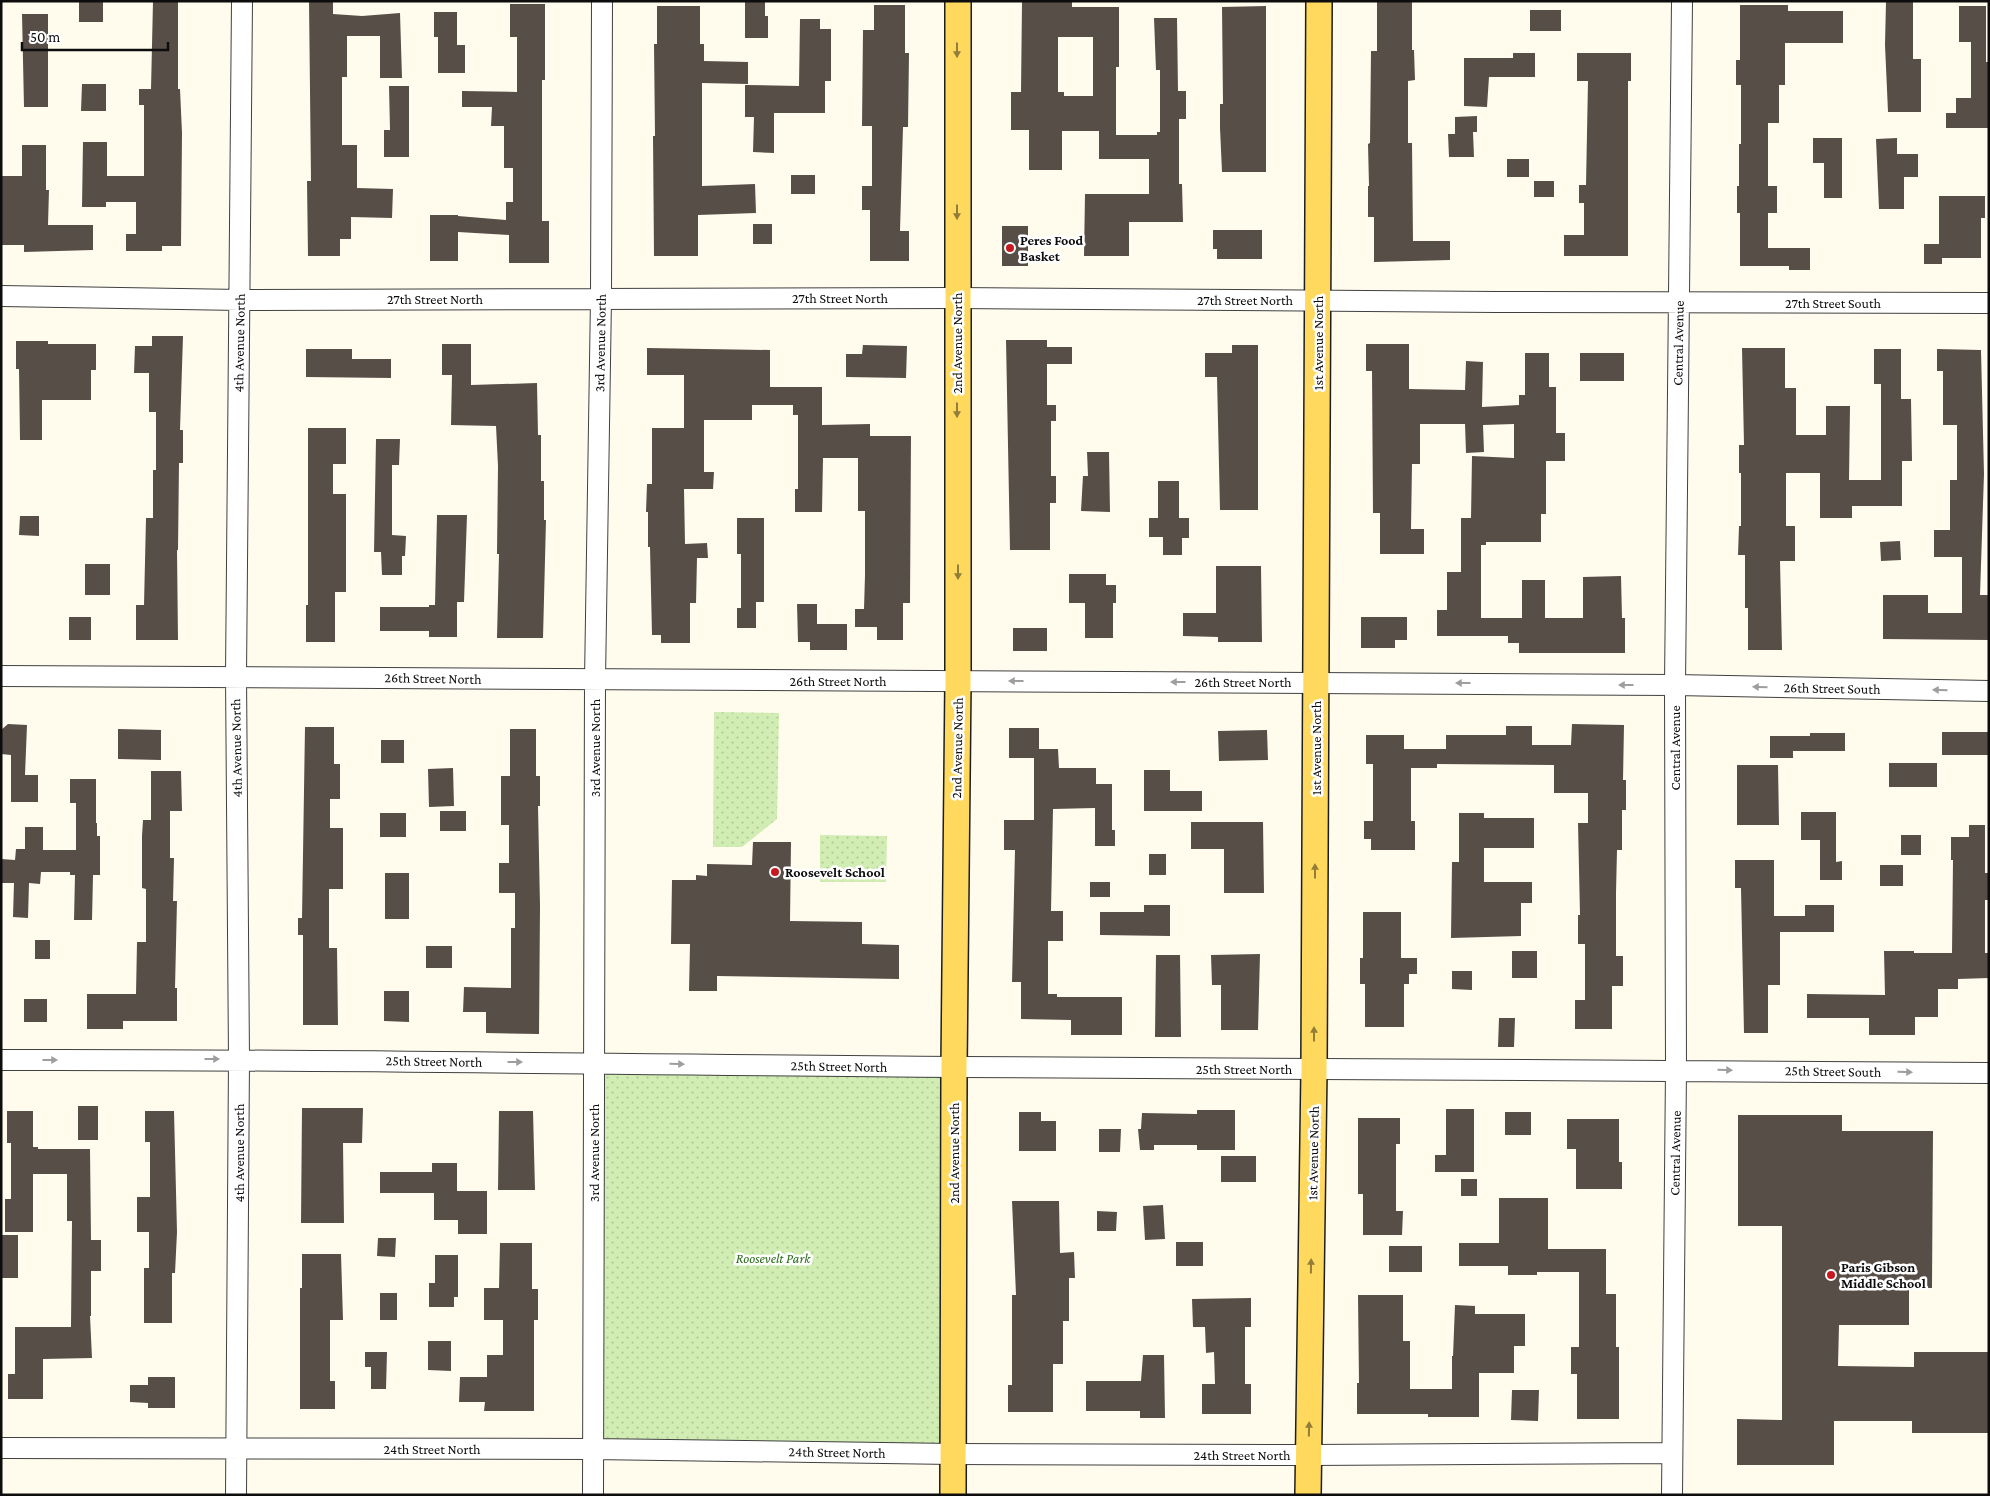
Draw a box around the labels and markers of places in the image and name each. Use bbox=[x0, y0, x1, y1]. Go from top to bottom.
place label: Peres Food Basket bbox=[1020, 232, 1084, 264]
marker: Peres Food Basket bbox=[1004, 242, 1016, 254]
place label: Roosevelt School bbox=[785, 864, 885, 880]
marker: Roosevelt School bbox=[769, 866, 781, 878]
place label: Paris Gibson Middle School bbox=[1841, 1259, 1926, 1291]
marker: Paris Gibson Middle School bbox=[1825, 1269, 1837, 1281]

